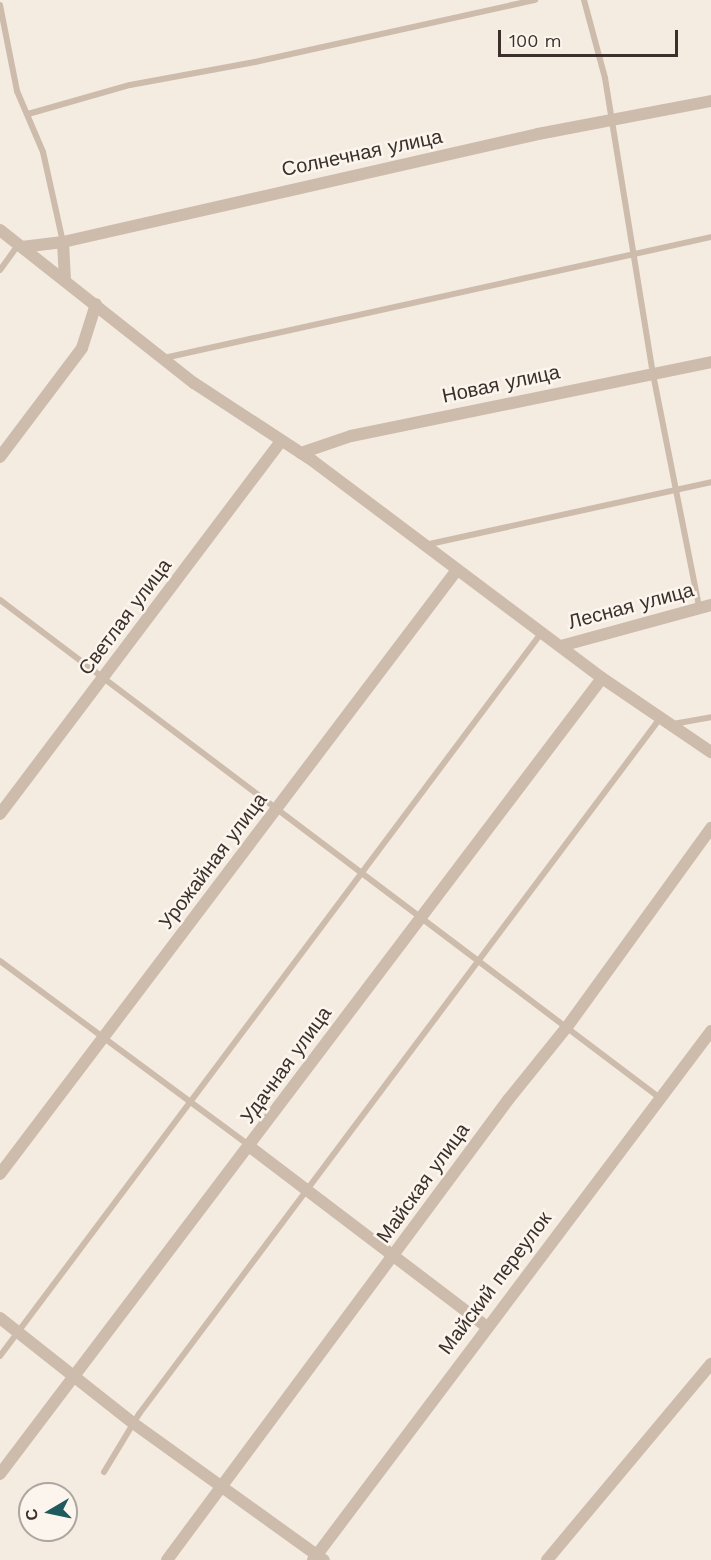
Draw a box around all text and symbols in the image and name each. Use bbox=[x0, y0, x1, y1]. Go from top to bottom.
scale bar bbox=[501, 18, 681, 56]
text: 100 m bbox=[509, 30, 562, 51]
street label: Солнечная улица bbox=[280, 124, 444, 182]
street label: Новая улица bbox=[440, 360, 562, 408]
street label: Светлая улица bbox=[73, 554, 177, 680]
street label: Лесная улица bbox=[566, 578, 696, 634]
street label: Урожайная улица bbox=[154, 788, 272, 934]
street label: Удачная улица bbox=[236, 1002, 336, 1128]
street label: Майская улица bbox=[372, 1118, 474, 1248]
street label: Майский переулок bbox=[434, 1207, 556, 1359]
north arrow bbox=[18, 1482, 78, 1542]
text: С bbox=[21, 1507, 42, 1522]

